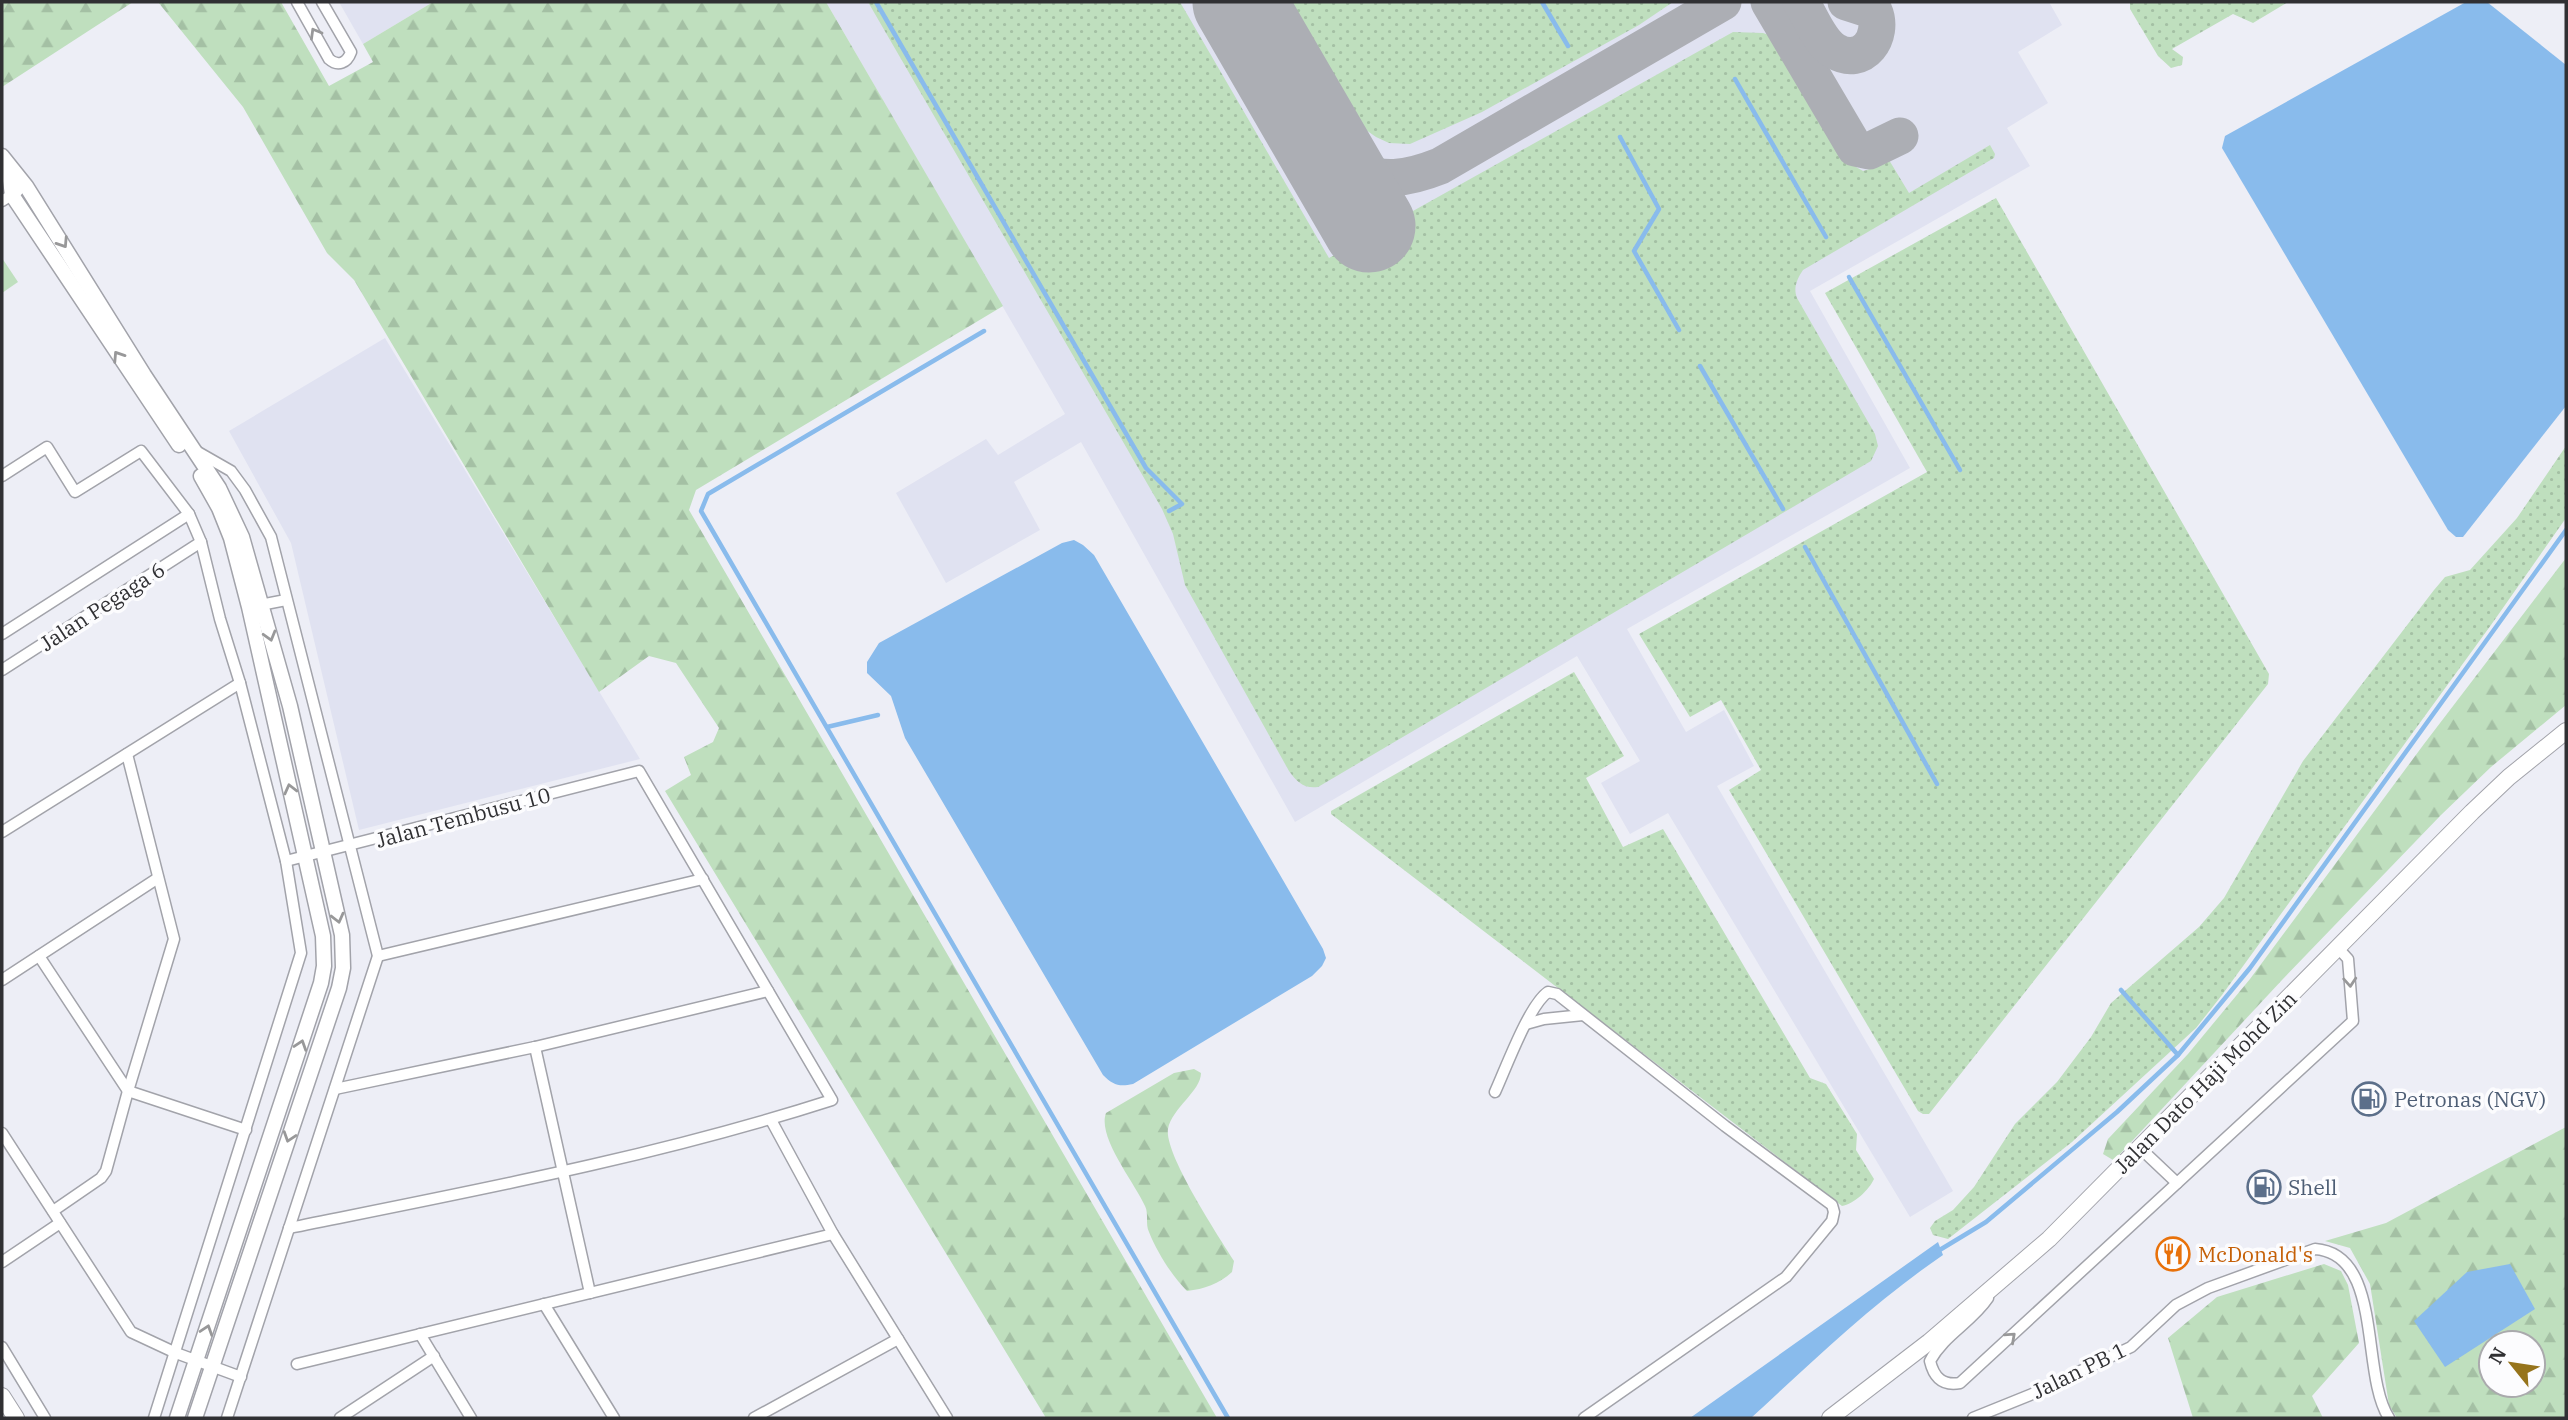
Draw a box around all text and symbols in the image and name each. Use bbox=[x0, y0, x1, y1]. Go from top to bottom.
one-way arrow bbox=[310, 27, 323, 40]
one-way arrow bbox=[54, 235, 67, 248]
one-way arrow bbox=[114, 351, 127, 364]
street label: Jalan Pegaga 6 bbox=[34, 555, 170, 657]
one-way arrow bbox=[262, 630, 277, 642]
street label: Jalan Tembusu 10 bbox=[372, 780, 554, 854]
one-way arrow bbox=[284, 783, 299, 795]
one-way arrow bbox=[330, 912, 344, 924]
one-way arrow bbox=[2343, 977, 2358, 988]
street label: Jalan Dato Haji Mohd Zin bbox=[2108, 985, 2302, 1179]
one-way arrow bbox=[293, 1039, 307, 1051]
fuel station icon: Petronas (NGV) bbox=[2350, 1080, 2388, 1118]
place label: Petronas (NGV) bbox=[2394, 1085, 2546, 1113]
one-way arrow bbox=[283, 1131, 298, 1143]
fuel station icon: Shell bbox=[2245, 1168, 2283, 1206]
place label: Shell bbox=[2288, 1173, 2337, 1201]
restaurant icon: McDonald's bbox=[2154, 1235, 2192, 1273]
place label: McDonald's bbox=[2198, 1240, 2313, 1268]
one-way arrow bbox=[199, 1325, 213, 1337]
north arrow bbox=[2477, 1329, 2547, 1399]
one-way arrow bbox=[2003, 1333, 2016, 1346]
street label: Jalan PB 1 bbox=[2027, 1335, 2131, 1405]
text: N bbox=[2483, 1343, 2511, 1368]

